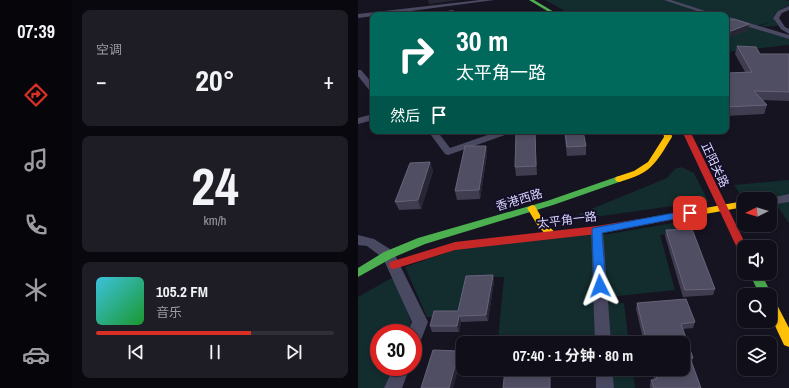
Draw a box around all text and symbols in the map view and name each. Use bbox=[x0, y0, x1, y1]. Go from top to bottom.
text: 07:39 bbox=[17, 19, 55, 44]
text: 30 m bbox=[456, 22, 508, 60]
icon: right bbox=[390, 28, 442, 80]
text: 空调 bbox=[96, 41, 122, 58]
text: 20° bbox=[195, 60, 235, 100]
text: 太平角一路 bbox=[456, 60, 546, 85]
text: − bbox=[96, 66, 107, 96]
text: + bbox=[323, 66, 334, 96]
icon: directions bbox=[22, 81, 50, 109]
icon: arrive bbox=[428, 104, 450, 126]
text: 然后 bbox=[390, 105, 420, 126]
street label: 正阳关路 bbox=[698, 140, 732, 190]
icon: music bbox=[22, 146, 50, 174]
text: 24 bbox=[191, 151, 239, 221]
street label: 香港西路 bbox=[494, 185, 544, 215]
north arrow bbox=[737, 192, 777, 232]
map controls bbox=[737, 192, 777, 376]
pin bbox=[673, 196, 707, 230]
icon: arrive bbox=[679, 202, 701, 224]
street label: 太平角一路 bbox=[536, 208, 598, 232]
icon: phone bbox=[22, 211, 50, 239]
text: km/h bbox=[203, 212, 227, 229]
button: sound bbox=[737, 240, 777, 280]
position arrow bbox=[579, 265, 621, 307]
icon: climate bbox=[22, 276, 50, 304]
text: 105.2 FM bbox=[156, 281, 208, 302]
button: search bbox=[737, 288, 777, 328]
text: 音乐 bbox=[156, 304, 182, 321]
speed limit sign: 30 bbox=[370, 324, 422, 376]
button: layers bbox=[737, 336, 777, 376]
icon: car bbox=[22, 341, 50, 369]
icon: previous bbox=[125, 341, 147, 363]
icon: pause bbox=[204, 341, 226, 363]
icon: next bbox=[283, 341, 305, 363]
text: 07:40 · 1 分钟 · 80 m bbox=[513, 345, 633, 366]

